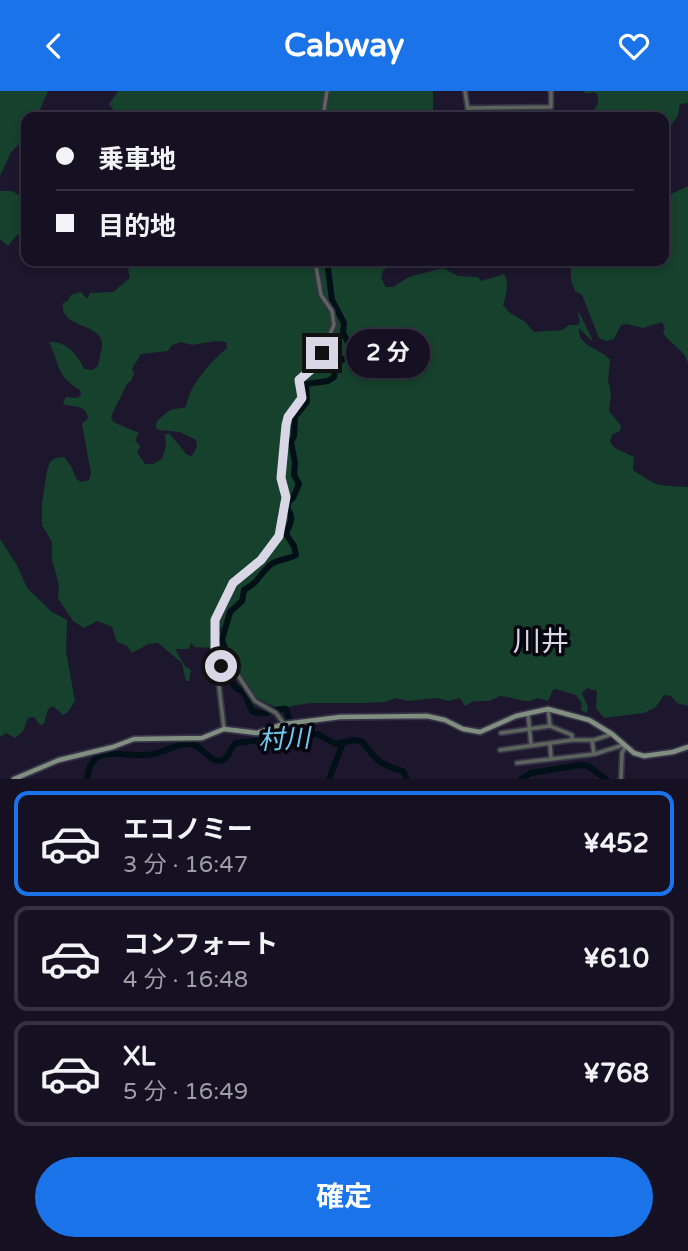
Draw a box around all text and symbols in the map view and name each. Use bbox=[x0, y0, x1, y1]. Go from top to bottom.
icon: back bbox=[35, 27, 73, 65]
text: Cabway bbox=[284, 27, 404, 65]
icon: heart bbox=[615, 27, 653, 65]
text: 乗車地 bbox=[98, 144, 176, 175]
text: 目的地 bbox=[98, 211, 176, 242]
callout: 2 分 bbox=[346, 329, 430, 377]
route end bbox=[306, 337, 338, 369]
text: 2 分 bbox=[366, 339, 410, 367]
district label: 川井 bbox=[513, 625, 569, 659]
route start bbox=[205, 650, 237, 682]
water label: 村川 bbox=[257, 723, 314, 756]
icon: car bbox=[39, 812, 102, 875]
text: エコノミー bbox=[123, 814, 253, 845]
text: ¥452 bbox=[583, 828, 649, 859]
text: 3 分 · 16:47 bbox=[123, 851, 248, 879]
icon: car bbox=[39, 927, 102, 990]
text: コンフォート bbox=[123, 929, 278, 960]
text: ¥610 bbox=[583, 943, 649, 974]
text: 4 分 · 16:48 bbox=[123, 966, 248, 994]
text: XL bbox=[123, 1041, 155, 1072]
icon: car bbox=[39, 1042, 102, 1105]
text: ¥768 bbox=[583, 1058, 649, 1089]
text: 5 分 · 16:49 bbox=[123, 1078, 248, 1106]
button: 確定 bbox=[35, 1157, 653, 1237]

